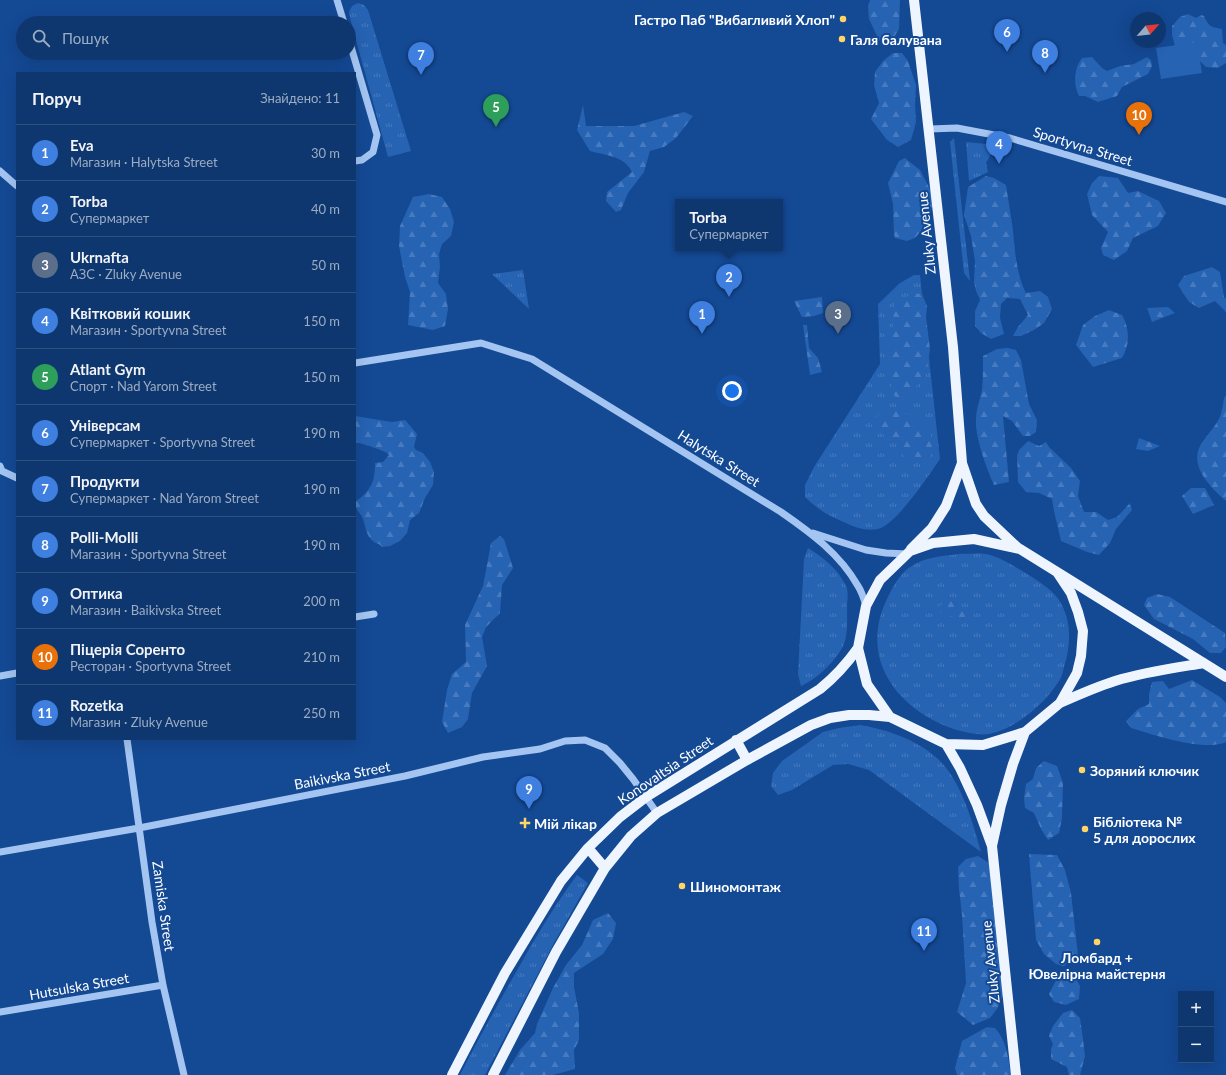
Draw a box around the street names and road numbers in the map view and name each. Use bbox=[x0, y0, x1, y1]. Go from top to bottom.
street label: Sportyvna Street bbox=[1031, 123, 1135, 169]
street label: Zluky Avenue bbox=[913, 191, 939, 275]
street label: Halytska Street bbox=[675, 426, 763, 490]
street label: Konovaltsia Street bbox=[614, 732, 716, 808]
street label: Baikivska Street bbox=[293, 757, 391, 793]
street label: Zamiska Street bbox=[149, 860, 179, 952]
street label: Zluky Avenue bbox=[977, 920, 1003, 1004]
street label: Hutsulska Street bbox=[28, 969, 130, 1003]

